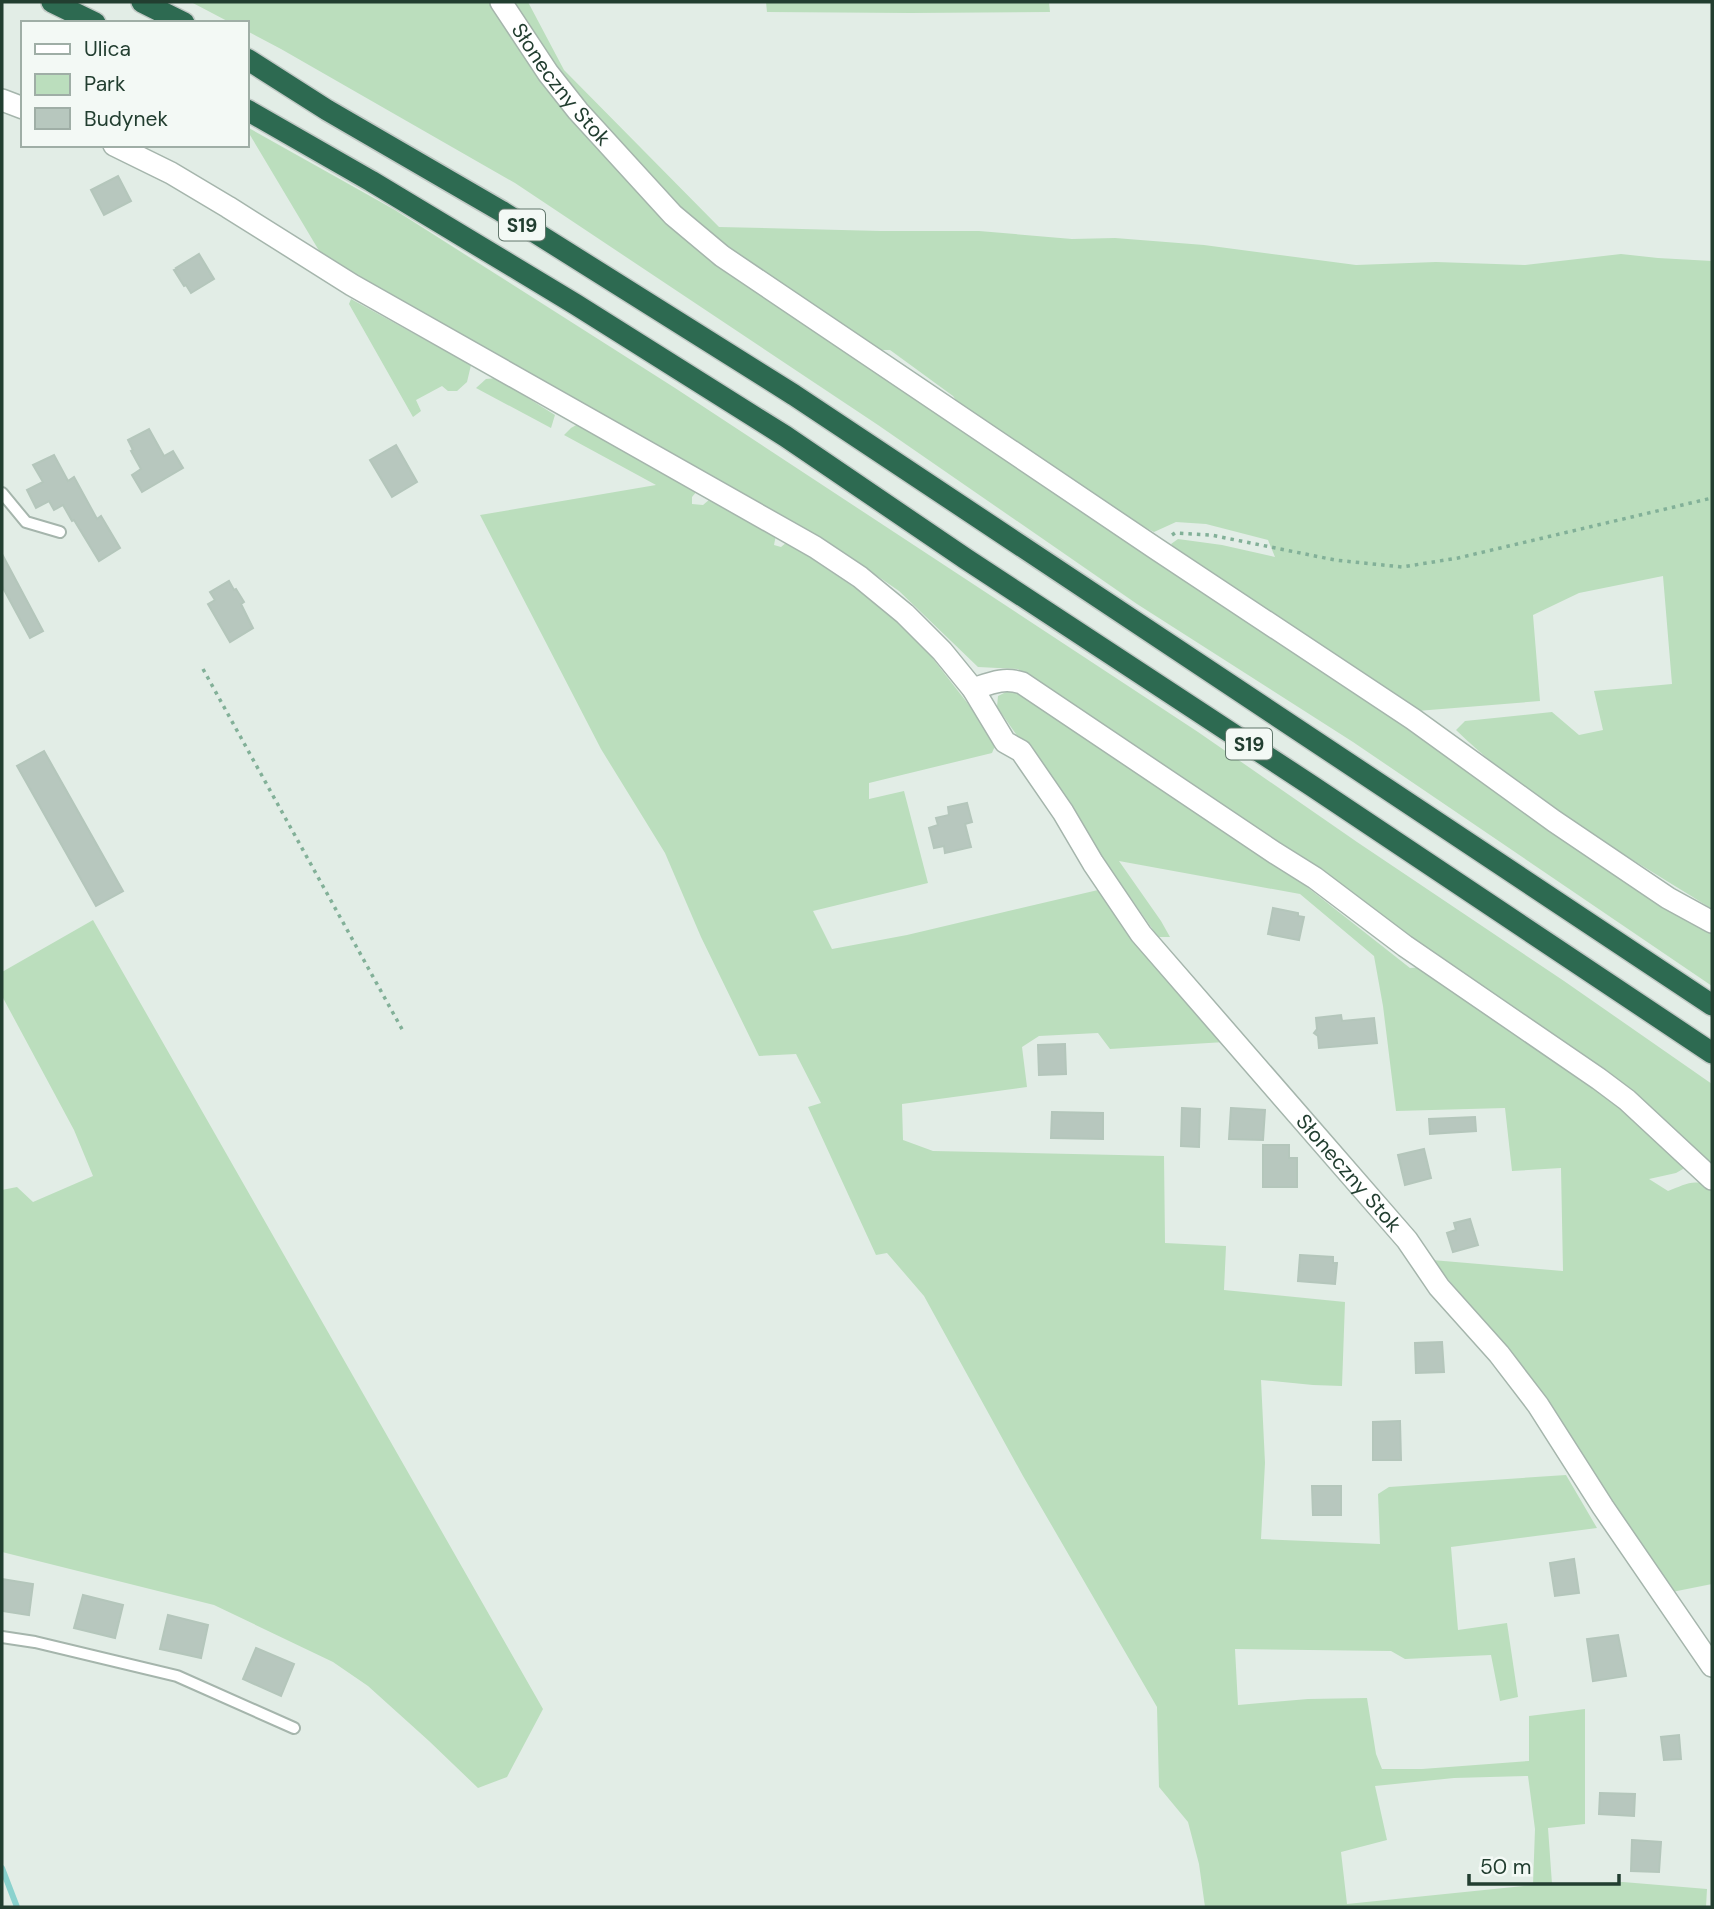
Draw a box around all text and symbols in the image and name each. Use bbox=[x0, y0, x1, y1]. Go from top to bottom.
street label: Słoneczny Stok bbox=[505, 18, 617, 152]
legend bbox=[21, 21, 248, 147]
text: Ulica bbox=[84, 35, 131, 63]
text: Park bbox=[84, 70, 126, 98]
text: Budynek bbox=[84, 105, 169, 133]
road number: S19 bbox=[499, 210, 545, 241]
road number: S19 bbox=[1226, 729, 1272, 760]
street label: Słoneczny Stok bbox=[1290, 1108, 1408, 1238]
scale bar bbox=[1469, 1842, 1620, 1886]
text: 50 m bbox=[1480, 1853, 1531, 1881]

